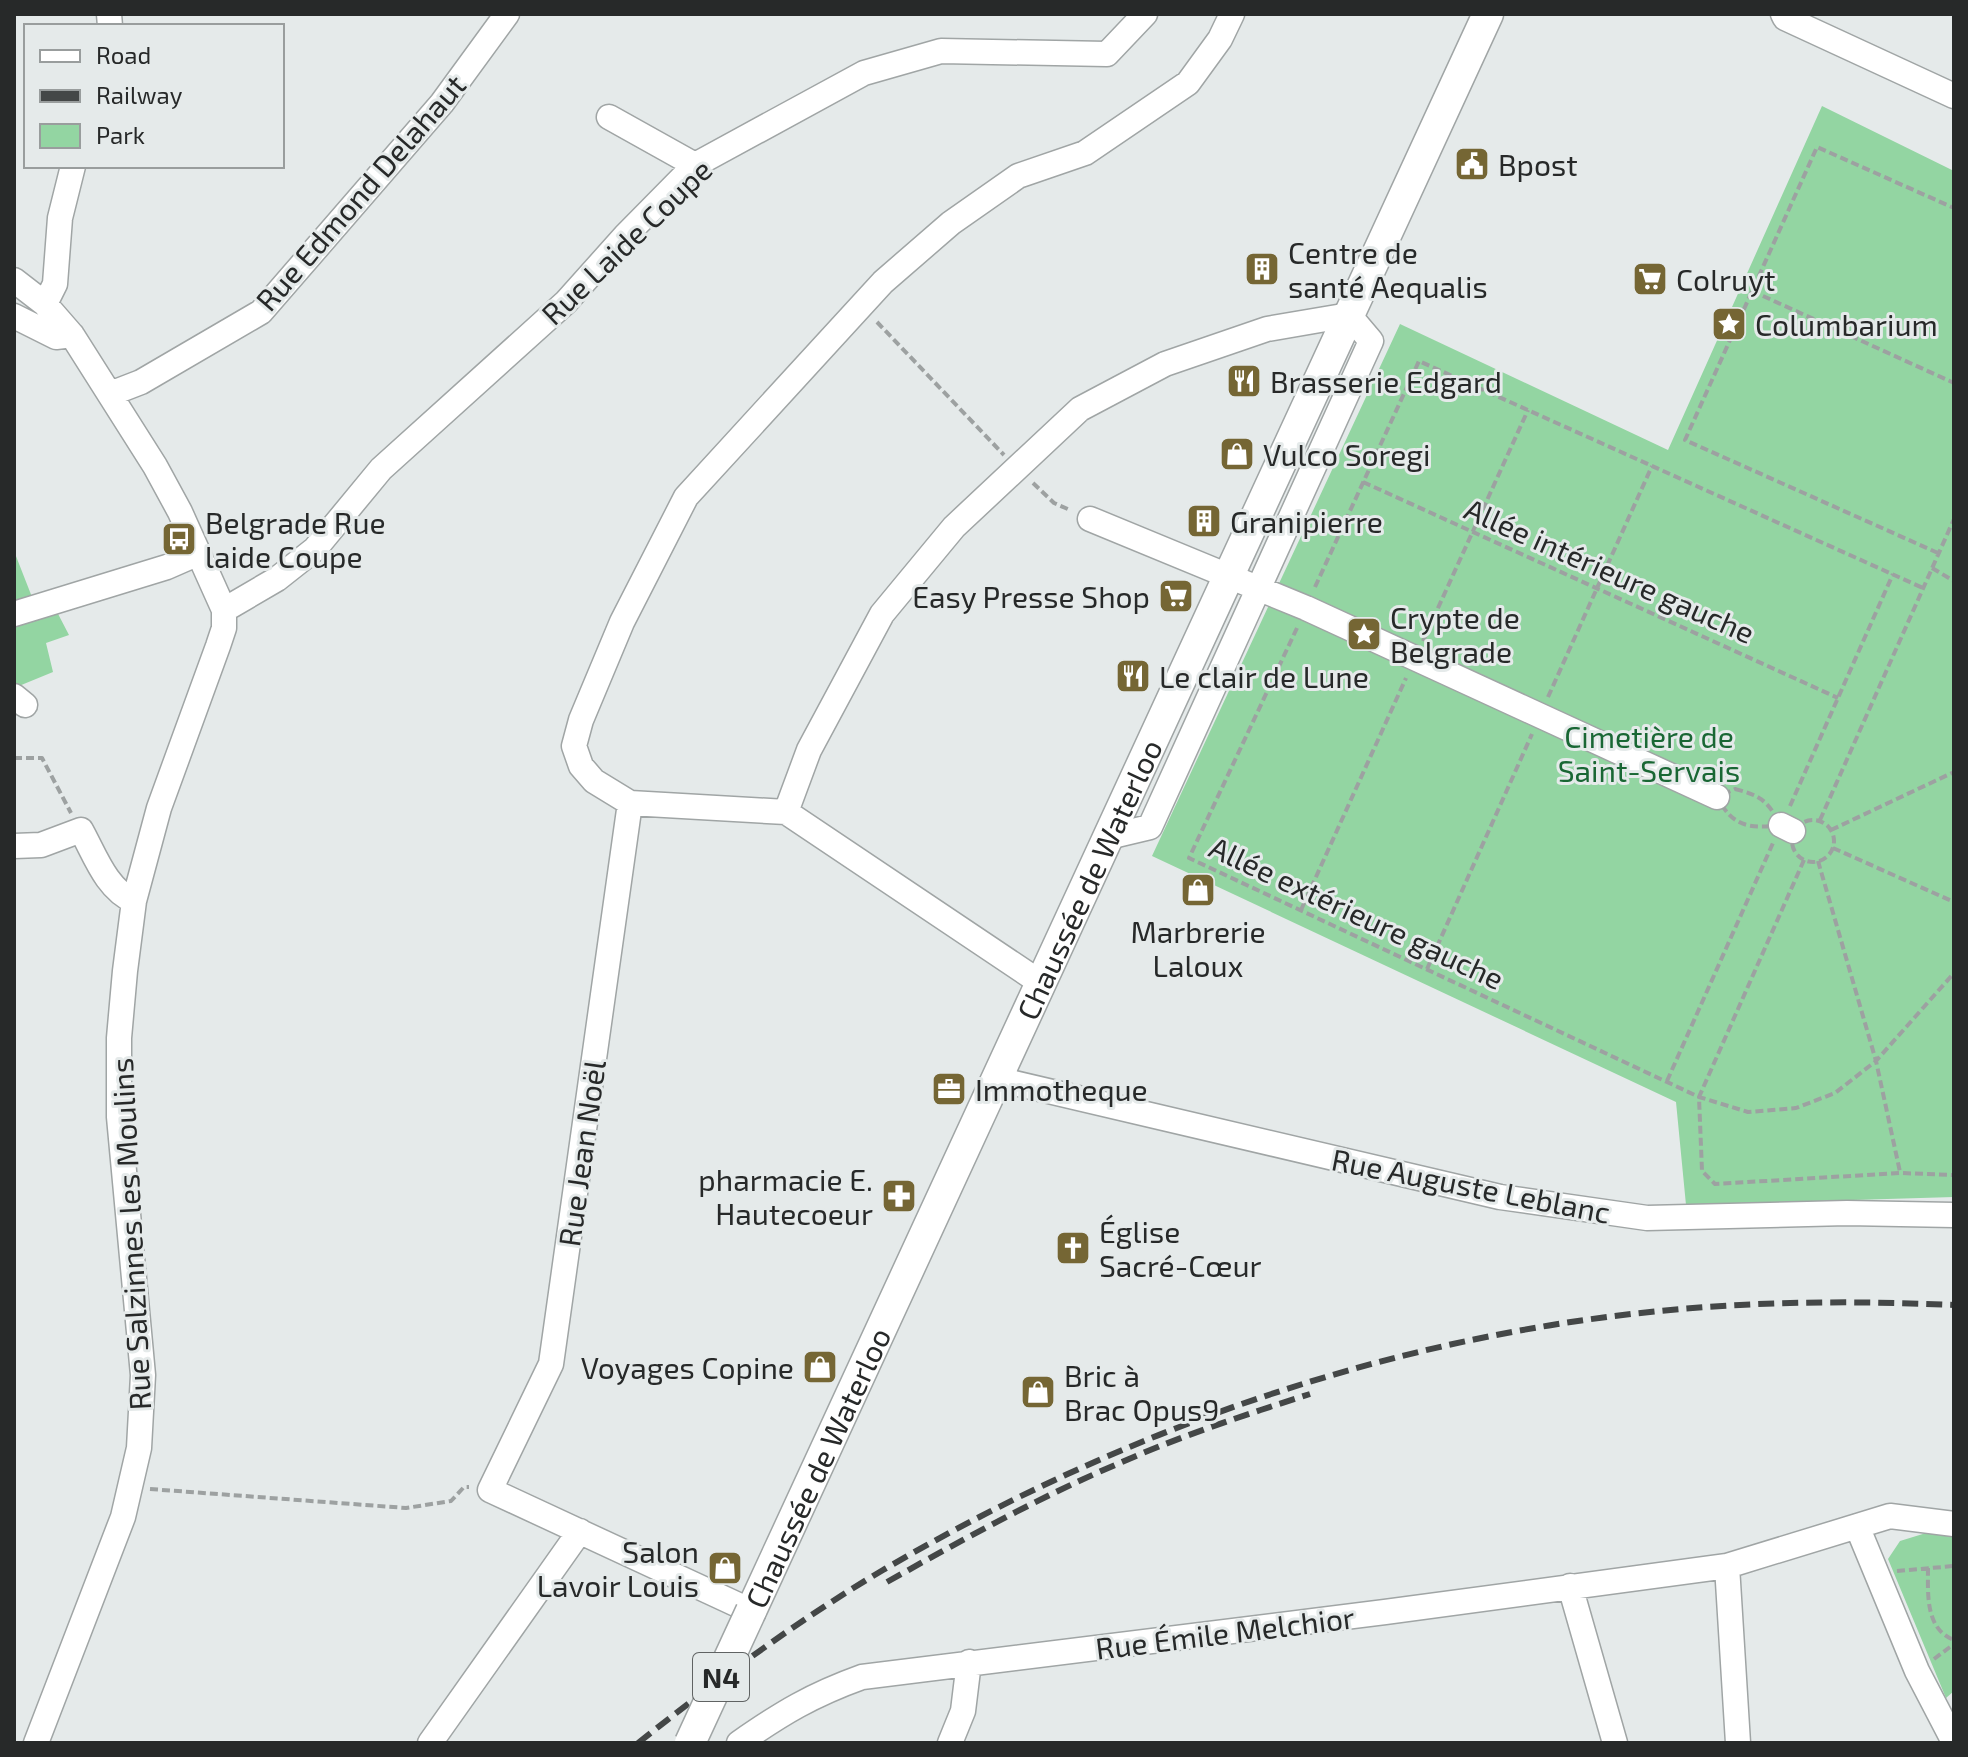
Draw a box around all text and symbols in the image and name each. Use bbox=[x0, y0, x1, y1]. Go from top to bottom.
legend bbox=[24, 24, 284, 168]
text: Road bbox=[96, 40, 151, 69]
street label: Rue Edmond Delahaut bbox=[248, 67, 472, 317]
text: Railway bbox=[96, 80, 183, 109]
text: Park bbox=[96, 120, 145, 149]
public building icon: Bpost bbox=[1453, 145, 1491, 183]
place label: Bpost bbox=[1498, 146, 1578, 182]
street label: Rue Laide Coupe bbox=[533, 151, 719, 331]
place label: Centre de santé Aequalis bbox=[1288, 234, 1488, 304]
building icon: Centre de santé Aequalis bbox=[1243, 250, 1281, 288]
supermarket icon: Colruyt bbox=[1631, 260, 1669, 298]
place label: Colruyt bbox=[1676, 261, 1775, 297]
place icon: Columbarium bbox=[1710, 305, 1748, 343]
place label: Columbarium bbox=[1755, 306, 1938, 342]
restaurant icon: Brasserie Edgard bbox=[1225, 362, 1263, 400]
place label: Brasserie Edgard bbox=[1270, 363, 1502, 399]
shop icon: Vulco Soregi bbox=[1218, 435, 1256, 473]
place label: Vulco Soregi bbox=[1263, 436, 1431, 472]
street label: Allée intérieure gauche bbox=[1460, 490, 1760, 650]
building icon: Granipierre bbox=[1185, 502, 1223, 540]
place label: Granipierre bbox=[1230, 503, 1383, 539]
place label: Belgrade Rue laide Coupe bbox=[205, 504, 386, 574]
bus stop icon: Belgrade Rue laide Coupe bbox=[160, 520, 198, 558]
supermarket icon: Easy Presse Shop bbox=[1157, 577, 1195, 615]
place label: Easy Presse Shop bbox=[912, 578, 1150, 614]
place label: Crypte de Belgrade bbox=[1390, 599, 1520, 669]
place icon: Crypte de Belgrade bbox=[1345, 615, 1383, 653]
restaurant icon: Le clair de Lune bbox=[1114, 657, 1152, 695]
place label: Le clair de Lune bbox=[1159, 658, 1369, 694]
park label: Cimetière de Saint-Servais bbox=[1558, 718, 1740, 788]
street label: Chaussée de Waterloo bbox=[1009, 733, 1169, 1025]
street label: Allée extérieure gauche bbox=[1204, 828, 1510, 996]
shop icon: Marbrerie Laloux bbox=[1179, 871, 1217, 909]
place label: Marbrerie Laloux bbox=[1130, 913, 1266, 983]
street label: Rue Salzinnes les Moulins bbox=[103, 1057, 157, 1411]
street label: Rue Jean Noël bbox=[550, 1057, 612, 1249]
office icon: Immotheque bbox=[930, 1070, 968, 1108]
place label: Immotheque bbox=[975, 1071, 1148, 1107]
street label: Rue Auguste Leblanc bbox=[1329, 1140, 1613, 1230]
place label: pharmacie E. Hautecoeur bbox=[698, 1161, 873, 1231]
pharmacy icon: pharmacie E. Hautecoeur bbox=[880, 1177, 918, 1215]
place label: Église Sacré-Cœur bbox=[1099, 1213, 1262, 1283]
church icon: Église Sacré-Cœur bbox=[1054, 1229, 1092, 1267]
street label: Chaussée de Waterloo bbox=[737, 1322, 897, 1613]
shop icon: Voyages Copine bbox=[801, 1348, 839, 1386]
place label: Voyages Copine bbox=[581, 1349, 794, 1385]
place label: Bric à Brac Opus9 bbox=[1064, 1357, 1219, 1427]
shop icon: Bric à Brac Opus9 bbox=[1019, 1373, 1057, 1411]
place label: Salon Lavoir Louis bbox=[537, 1533, 699, 1603]
shop icon: Salon Lavoir Louis bbox=[706, 1549, 744, 1587]
street label: Rue Émile Melchior bbox=[1093, 1598, 1357, 1666]
road number: N4 bbox=[693, 1653, 749, 1701]

